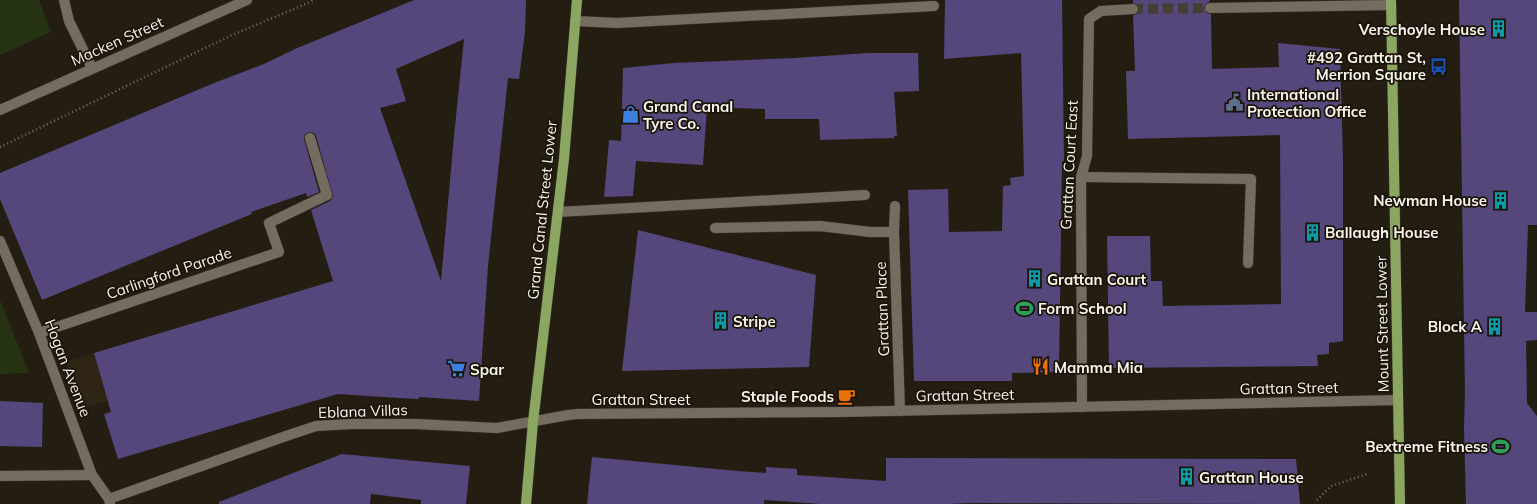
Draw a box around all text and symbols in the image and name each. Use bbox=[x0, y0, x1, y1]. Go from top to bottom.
street label: Macken Street bbox=[68, 12, 166, 70]
building icon: Verschoyle House bbox=[1488, 19, 1508, 39]
place label: Verschoyle House bbox=[1358, 20, 1485, 39]
place label: #492 Grattan St, Merrion Square bbox=[1307, 48, 1426, 84]
bus stop icon: #492 Grattan St, Merrion Square bbox=[1429, 56, 1449, 76]
place label: International Protection Office bbox=[1247, 85, 1367, 121]
public building icon: International Protection Office bbox=[1224, 93, 1244, 113]
place label: Grand Canal Tyre Co. bbox=[643, 97, 733, 133]
street label: Grattan Court East bbox=[1056, 100, 1082, 230]
shop icon: Grand Canal Tyre Co. bbox=[620, 105, 640, 125]
street label: Grand Canal Street Lower bbox=[523, 119, 561, 300]
building icon: Newman House bbox=[1490, 190, 1510, 210]
place label: Newman House bbox=[1373, 191, 1487, 210]
building icon: Ballaugh House bbox=[1302, 222, 1322, 242]
place label: Ballaugh House bbox=[1325, 223, 1438, 242]
street label: Carlingford Parade bbox=[104, 243, 234, 303]
street label: Mount Street Lower bbox=[1371, 255, 1393, 392]
street label: Grattan Place bbox=[871, 261, 893, 357]
building icon: Grattan Court bbox=[1024, 269, 1044, 289]
place label: Grattan Court bbox=[1047, 270, 1147, 289]
sports icon: Form School bbox=[1015, 298, 1035, 318]
place label: Form School bbox=[1038, 299, 1127, 318]
building icon: Stripe bbox=[710, 311, 730, 331]
place label: Stripe bbox=[733, 312, 776, 331]
street label: Hogan Avenue bbox=[41, 316, 95, 420]
building icon: Block A bbox=[1485, 316, 1505, 336]
place label: Block A bbox=[1428, 317, 1483, 336]
restaurant icon: Mamma Mia bbox=[1031, 357, 1051, 377]
place label: Mamma Mia bbox=[1054, 358, 1143, 377]
supermarket icon: Spar bbox=[447, 359, 467, 379]
place label: Spar bbox=[470, 360, 504, 379]
street label: Grattan Street bbox=[1239, 378, 1339, 398]
street label: Grattan Street bbox=[915, 385, 1015, 405]
cafe icon: Staple Foods bbox=[837, 386, 857, 406]
place label: Staple Foods bbox=[741, 387, 834, 406]
street label: Grattan Street bbox=[592, 390, 690, 409]
street label: Eblana Villas bbox=[318, 400, 408, 422]
sports icon: Bextreme Fitness bbox=[1491, 436, 1511, 456]
place label: Bextreme Fitness bbox=[1365, 437, 1488, 456]
building icon: Grattan House bbox=[1176, 467, 1196, 487]
place label: Grattan House bbox=[1199, 468, 1304, 487]

